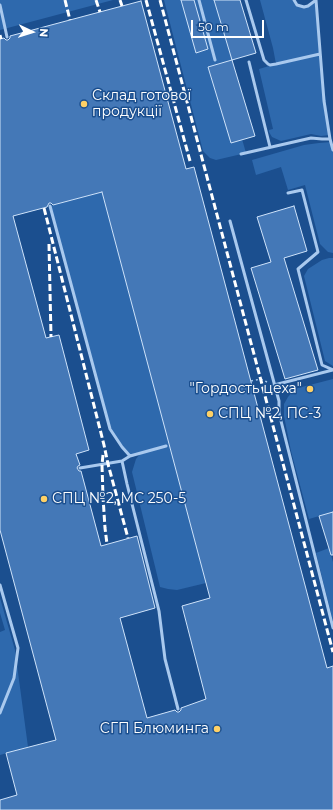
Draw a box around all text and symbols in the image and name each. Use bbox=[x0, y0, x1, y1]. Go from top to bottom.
north arrow bbox=[12, 12, 52, 52]
scale bar bbox=[193, 12, 266, 38]
text: 50 m bbox=[198, 19, 229, 34]
text: N bbox=[37, 28, 51, 38]
place label: Склад готової продукції bbox=[92, 88, 191, 120]
marker: Склад готової продукції bbox=[79, 99, 89, 109]
place label: "Гордость цеха" bbox=[189, 381, 302, 397]
marker: "Гордость цеха" bbox=[305, 384, 315, 394]
place label: СПЦ №2, ПС-3 bbox=[218, 406, 321, 422]
marker: СПЦ №2, ПС-3 bbox=[205, 409, 215, 419]
place label: СПЦ №2, МС 250-5 bbox=[52, 491, 186, 507]
marker: СПЦ №2, МС 250-5 bbox=[39, 494, 49, 504]
place label: СГП Блюминга bbox=[100, 721, 209, 737]
marker: СГП Блюминга bbox=[212, 724, 222, 734]

